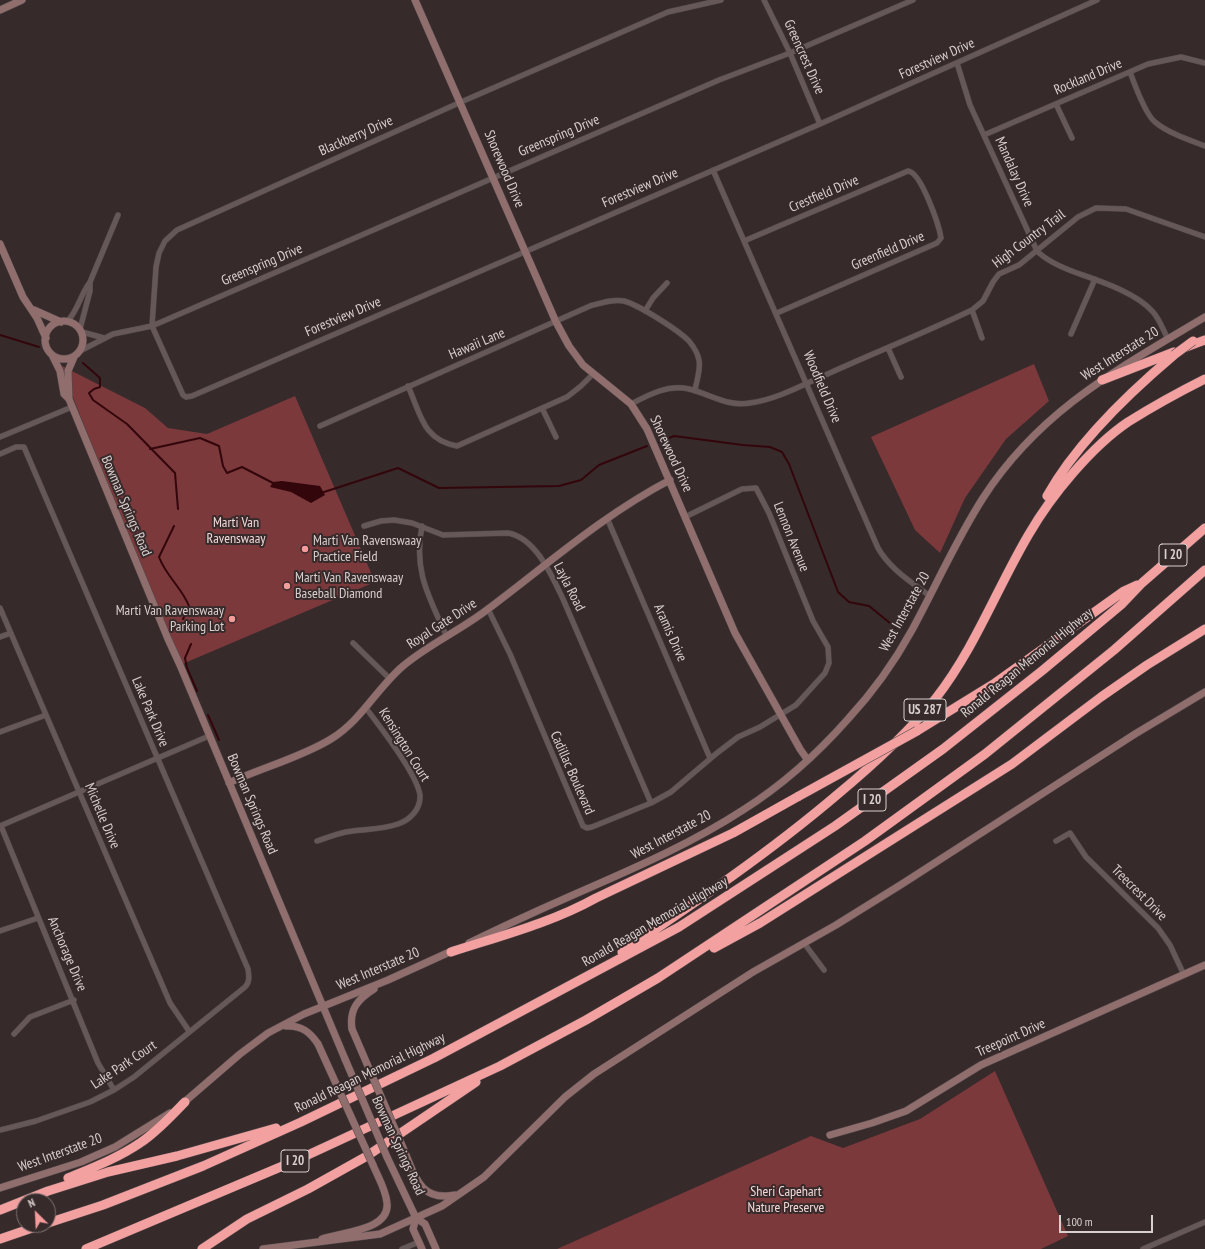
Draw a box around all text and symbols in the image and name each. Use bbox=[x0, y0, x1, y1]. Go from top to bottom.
street label: Greencrest Drive bbox=[780, 17, 828, 97]
street label: Forestview Drive bbox=[897, 35, 977, 83]
street label: Rockland Drive bbox=[1052, 55, 1124, 99]
street label: Greenspring Drive bbox=[516, 111, 602, 161]
street label: Blackberry Drive bbox=[316, 112, 396, 160]
street label: Shorewood Drive bbox=[480, 128, 528, 210]
street label: Mandalay Drive bbox=[991, 134, 1037, 210]
street label: Forestview Drive bbox=[600, 164, 680, 212]
street label: Crestfield Drive bbox=[787, 172, 861, 216]
street label: High Country Trail bbox=[989, 206, 1069, 272]
street label: Greenfield Drive bbox=[849, 228, 927, 274]
street label: Greenspring Drive bbox=[219, 240, 305, 290]
street label: Forestview Drive bbox=[303, 293, 383, 341]
street label: West Interstate 20 bbox=[1078, 323, 1162, 385]
street label: Hawaii Lane bbox=[446, 325, 508, 363]
street label: Woodfield Drive bbox=[799, 348, 845, 426]
street label: Shorewood Drive bbox=[646, 413, 696, 495]
street label: Bowman Springs Road bbox=[97, 453, 155, 559]
street label: Lennon Avenue bbox=[769, 500, 813, 574]
park label: Marti Van Ravenswaay bbox=[206, 515, 266, 548]
place label: Marti Van Ravenswaay Practice Field bbox=[313, 533, 421, 566]
marker: Marti Van Ravenswaay Practice Field bbox=[300, 544, 310, 554]
road number: I 20 bbox=[1159, 544, 1187, 566]
street label: Layla Road bbox=[550, 560, 588, 614]
street label: West Interstate 20 bbox=[876, 569, 934, 655]
place label: Marti Van Ravenswaay Baseball Diamond bbox=[295, 570, 403, 602]
marker: Marti Van Ravenswaay Baseball Diamond bbox=[282, 581, 292, 591]
street label: Royal Gate Drive bbox=[404, 595, 480, 653]
street label: Aramis Drive bbox=[650, 602, 690, 664]
place label: Marti Van Ravenswaay Parking Lot bbox=[116, 603, 224, 636]
street label: Ronald Reagan Memorial Highway bbox=[958, 605, 1096, 721]
marker: Marti Van Ravenswaay Parking Lot bbox=[227, 614, 237, 624]
street label: Lake Park Drive bbox=[128, 674, 172, 750]
road number: US 287 bbox=[904, 699, 946, 721]
street label: Kensington Court bbox=[375, 705, 433, 785]
street label: Cadillac Boulevard bbox=[546, 729, 598, 817]
street label: Bowman Springs Road bbox=[223, 751, 281, 857]
street label: Michelle Drive bbox=[81, 781, 123, 851]
road number: I 20 bbox=[858, 789, 886, 811]
street label: West Interstate 20 bbox=[628, 807, 714, 863]
street label: Treecrest Drive bbox=[1108, 862, 1170, 924]
street label: Ronald Reagan Memorial Highway bbox=[579, 873, 731, 971]
street label: Anchorage Drive bbox=[44, 914, 90, 994]
street label: West Interstate 20 bbox=[334, 944, 422, 994]
street label: Treepoint Drive bbox=[974, 1015, 1048, 1061]
street label: Ronald Reagan Memorial Highway bbox=[292, 1029, 448, 1117]
street label: Lake Park Court bbox=[88, 1037, 160, 1093]
street label: Bowman Springs Road bbox=[368, 1094, 428, 1198]
street label: West Interstate 20 bbox=[16, 1130, 104, 1176]
road number: I 20 bbox=[281, 1150, 309, 1172]
park label: Sheri Capehart Nature Preserve bbox=[748, 1184, 824, 1216]
north arrow bbox=[16, 1193, 56, 1233]
text: N bbox=[26, 1195, 37, 1211]
scale bar bbox=[1061, 1207, 1155, 1233]
text: 100 m bbox=[1066, 1214, 1093, 1229]

